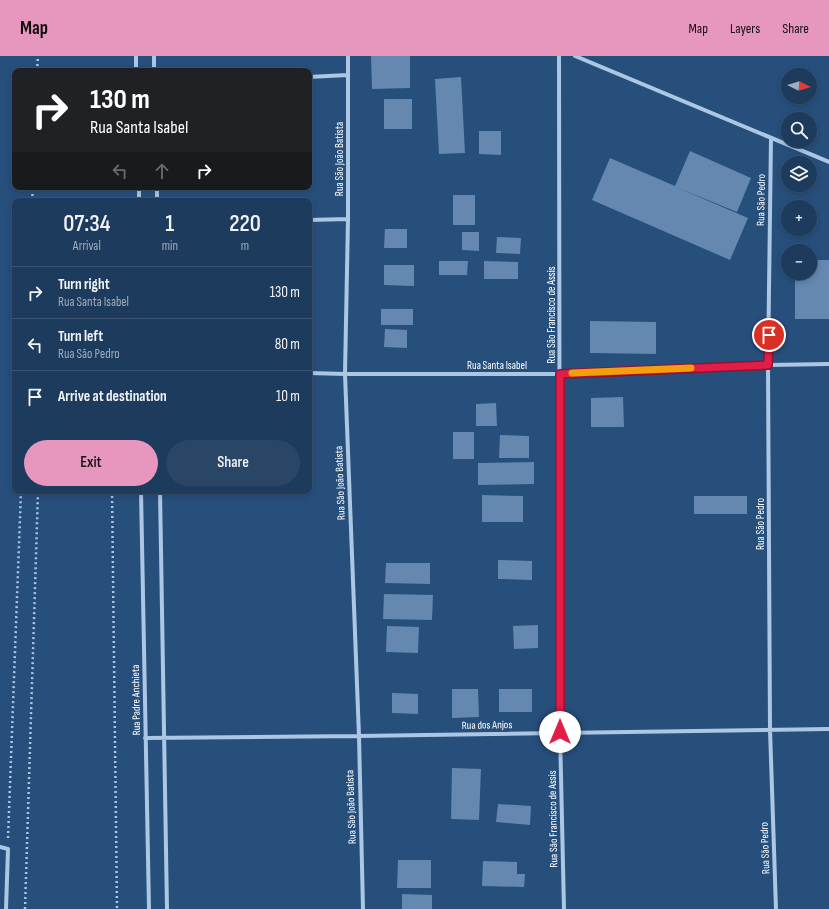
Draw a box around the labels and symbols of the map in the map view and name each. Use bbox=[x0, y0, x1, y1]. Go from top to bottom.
north arrow bbox=[781, 68, 817, 104]
street label: Rua São João Batista bbox=[333, 122, 346, 196]
street label: Rua São Pedro bbox=[754, 173, 768, 226]
street label: Rua São Francisco de Assis bbox=[545, 266, 558, 364]
pin bbox=[752, 318, 786, 352]
street label: Rua Santa Isabel bbox=[467, 359, 527, 372]
street label: Rua São João Batista bbox=[332, 446, 348, 520]
street label: Rua São Pedro bbox=[754, 498, 767, 550]
street label: Rua Padre Anchieta bbox=[129, 664, 143, 736]
position arrow bbox=[539, 711, 581, 753]
street label: Rua dos Anjos bbox=[462, 718, 512, 732]
street label: Rua São João Batista bbox=[343, 770, 359, 844]
street label: Rua São Francisco de Assis bbox=[546, 770, 560, 868]
street label: Rua São Pedro bbox=[758, 821, 772, 874]

